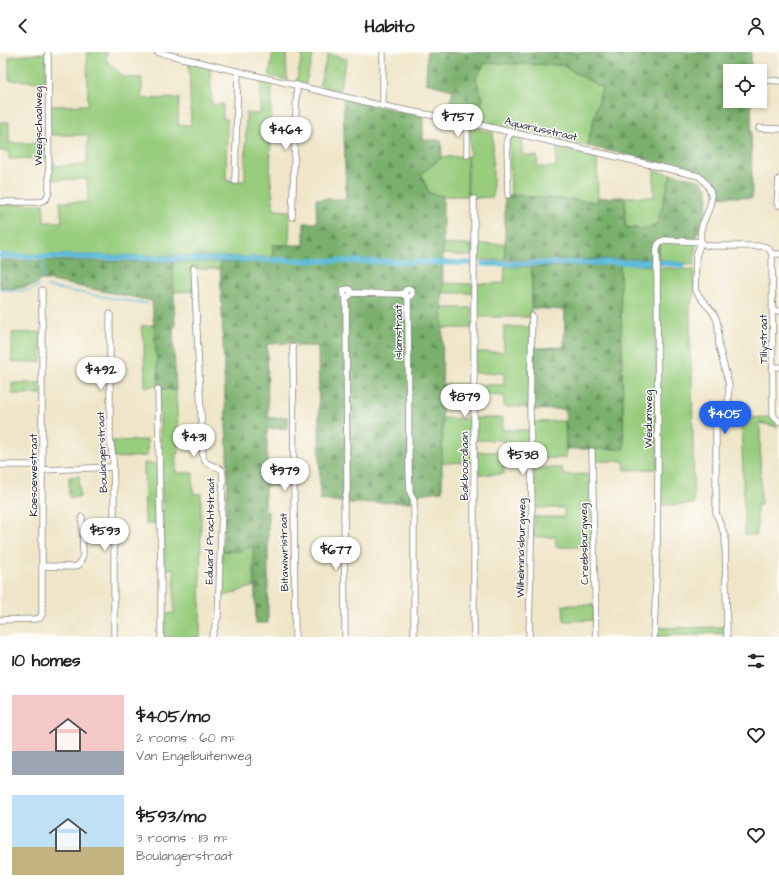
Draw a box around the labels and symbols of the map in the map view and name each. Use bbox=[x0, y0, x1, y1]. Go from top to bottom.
street label: Weegschaalweg bbox=[31, 86, 47, 166]
pin: $757 bbox=[434, 104, 482, 138]
street label: Aquariusstraat bbox=[503, 113, 579, 145]
pin: $464 bbox=[262, 117, 310, 151]
street label: Islamstraat bbox=[391, 304, 406, 359]
street label: Tillystraat bbox=[756, 314, 772, 364]
pin: $492 bbox=[77, 357, 125, 391]
pin: $879 bbox=[441, 384, 489, 418]
street label: Weidumweg bbox=[641, 390, 657, 448]
pin: $405 bbox=[701, 401, 749, 435]
street label: Boulangerstraat bbox=[93, 410, 112, 493]
pin: $431 bbox=[170, 424, 218, 458]
street label: Bakboordlaan bbox=[457, 431, 472, 500]
street label: Koesoewestraat bbox=[26, 433, 41, 516]
pin: $538 bbox=[499, 442, 547, 476]
pin: $979 bbox=[261, 458, 309, 492]
street label: Eduard Prachtstraat bbox=[202, 477, 218, 584]
street label: Wilhelmina'sburgweg bbox=[513, 498, 530, 598]
street label: Creebsburgweg bbox=[576, 503, 593, 585]
street label: Bitawiwristraat bbox=[276, 512, 292, 591]
pin: $593 bbox=[81, 518, 129, 552]
pin: $677 bbox=[312, 537, 360, 571]

